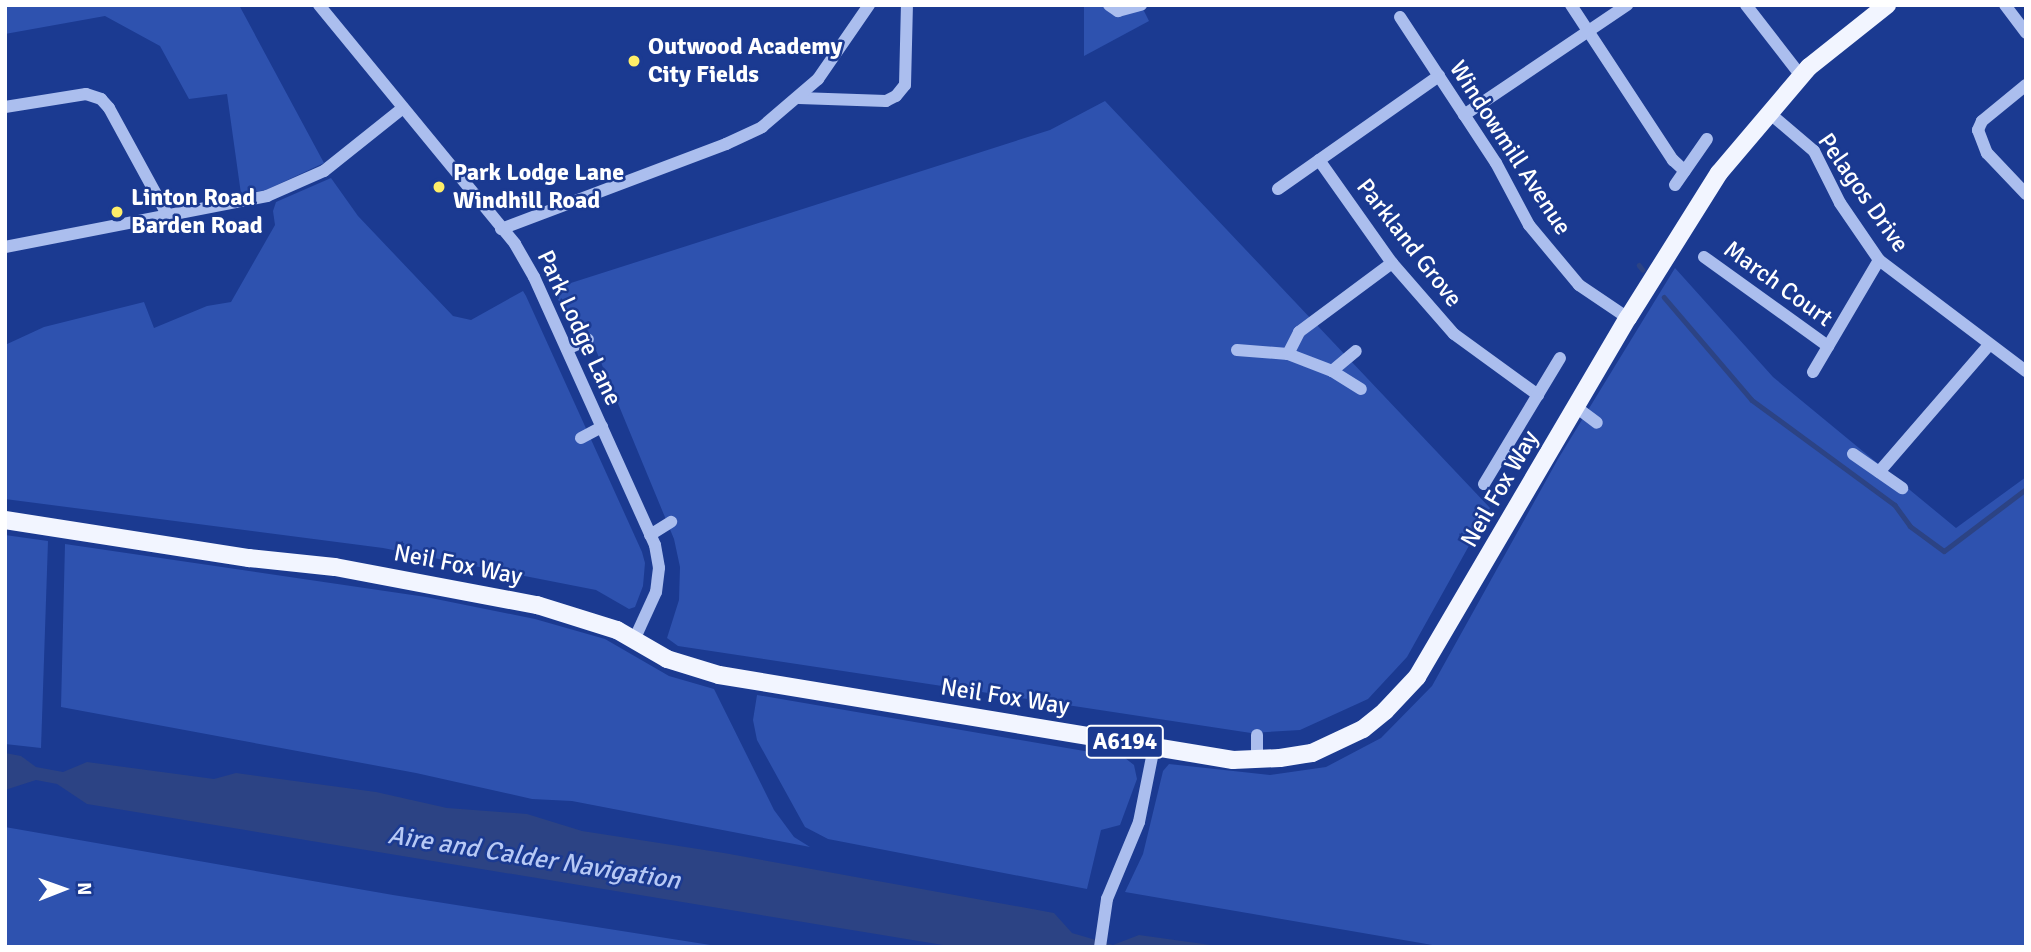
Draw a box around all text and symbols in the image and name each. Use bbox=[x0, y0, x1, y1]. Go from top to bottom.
place label: Outwood Academy City Fields bbox=[648, 33, 842, 89]
marker: Outwood Academy City Fields bbox=[626, 53, 642, 69]
street label: Windowmill Avenue bbox=[1443, 55, 1577, 241]
street label: Pelagos Drive bbox=[1811, 128, 1915, 258]
place label: Park Lodge Lane Windhill Road bbox=[453, 159, 624, 215]
street label: Parkland Grove bbox=[1350, 173, 1468, 313]
marker: Park Lodge Lane Windhill Road bbox=[431, 179, 447, 195]
place label: Linton Road Barden Road bbox=[131, 184, 263, 240]
marker: Linton Road Barden Road bbox=[109, 204, 125, 220]
street label: March Court bbox=[1718, 235, 1838, 333]
street label: Park Lodge Lane bbox=[530, 246, 628, 410]
street label: Neil Fox Way bbox=[1455, 426, 1545, 552]
street label: Neil Fox Way bbox=[391, 538, 525, 592]
street label: Neil Fox Way bbox=[939, 673, 1071, 721]
road number: A6194 bbox=[1085, 722, 1165, 762]
water label: Aire and Calder Navigation bbox=[386, 820, 682, 898]
north arrow bbox=[28, 854, 98, 924]
text: N bbox=[72, 882, 96, 895]

